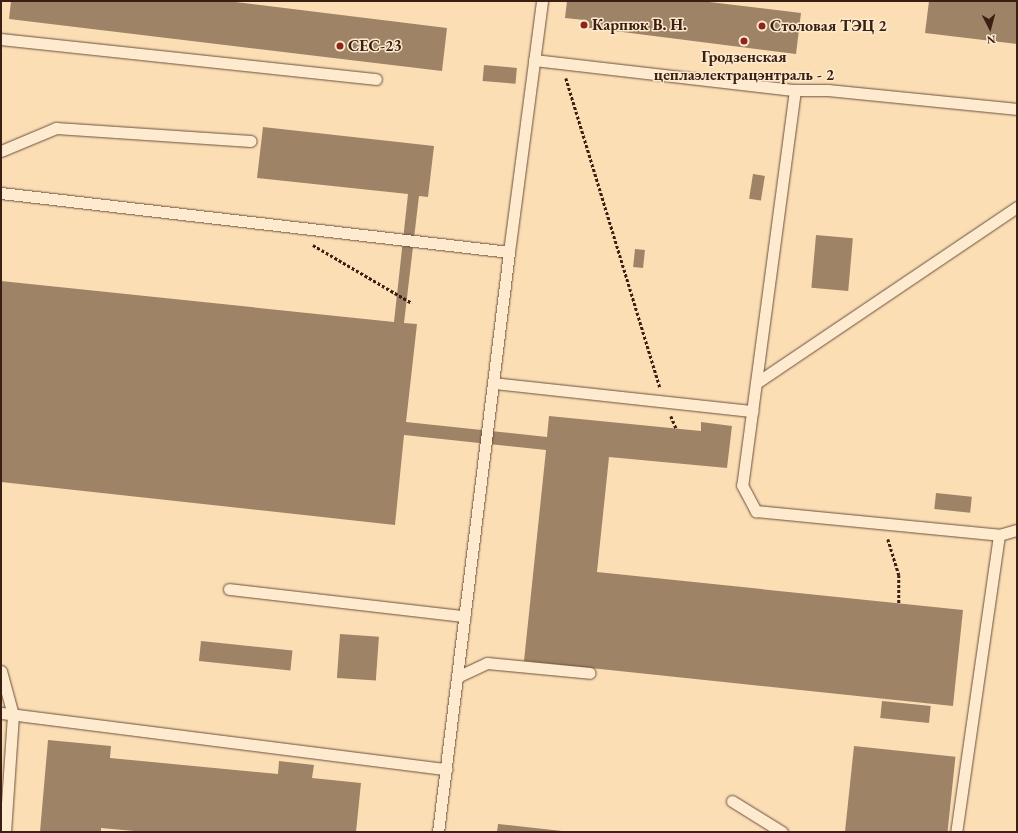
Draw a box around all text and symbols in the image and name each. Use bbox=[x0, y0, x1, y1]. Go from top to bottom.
north arrow bbox=[970, 8, 1010, 48]
place label: Карпюк В. Н. bbox=[592, 15, 687, 35]
place label: Столовая ТЭЦ 2 bbox=[770, 16, 887, 36]
marker: Карпюк В. Н. bbox=[579, 20, 589, 30]
marker: Столовая ТЭЦ 2 bbox=[757, 21, 767, 31]
text: N bbox=[986, 33, 996, 47]
place label: CEC-23 bbox=[348, 36, 402, 56]
marker: Гродзенская цеплаэлектрацэнтраль - 2 bbox=[739, 36, 749, 46]
marker: CEC-23 bbox=[335, 41, 345, 51]
place label: Гродзенская цеплаэлектрацэнтраль - 2 bbox=[654, 47, 834, 85]

